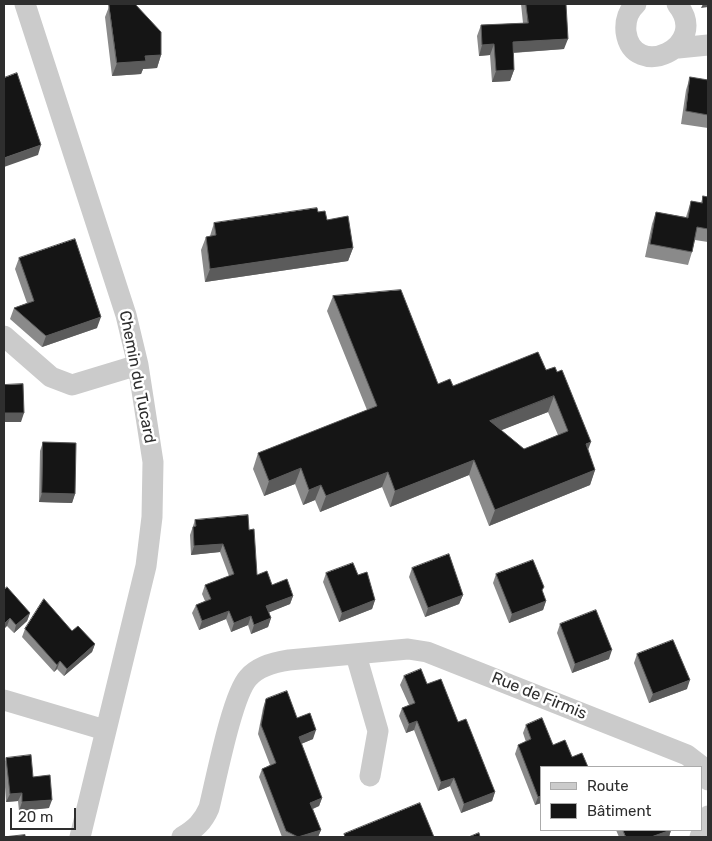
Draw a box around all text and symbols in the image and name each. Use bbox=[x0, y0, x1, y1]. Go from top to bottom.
street label: Chemin du Tucard bbox=[115, 309, 159, 445]
street label: Rue de Firmis bbox=[489, 668, 589, 724]
legend bbox=[540, 766, 702, 831]
text: Route bbox=[587, 777, 629, 795]
scale bar bbox=[12, 798, 79, 830]
text: Bâtiment bbox=[587, 802, 651, 820]
text: 20 m bbox=[18, 808, 53, 826]

